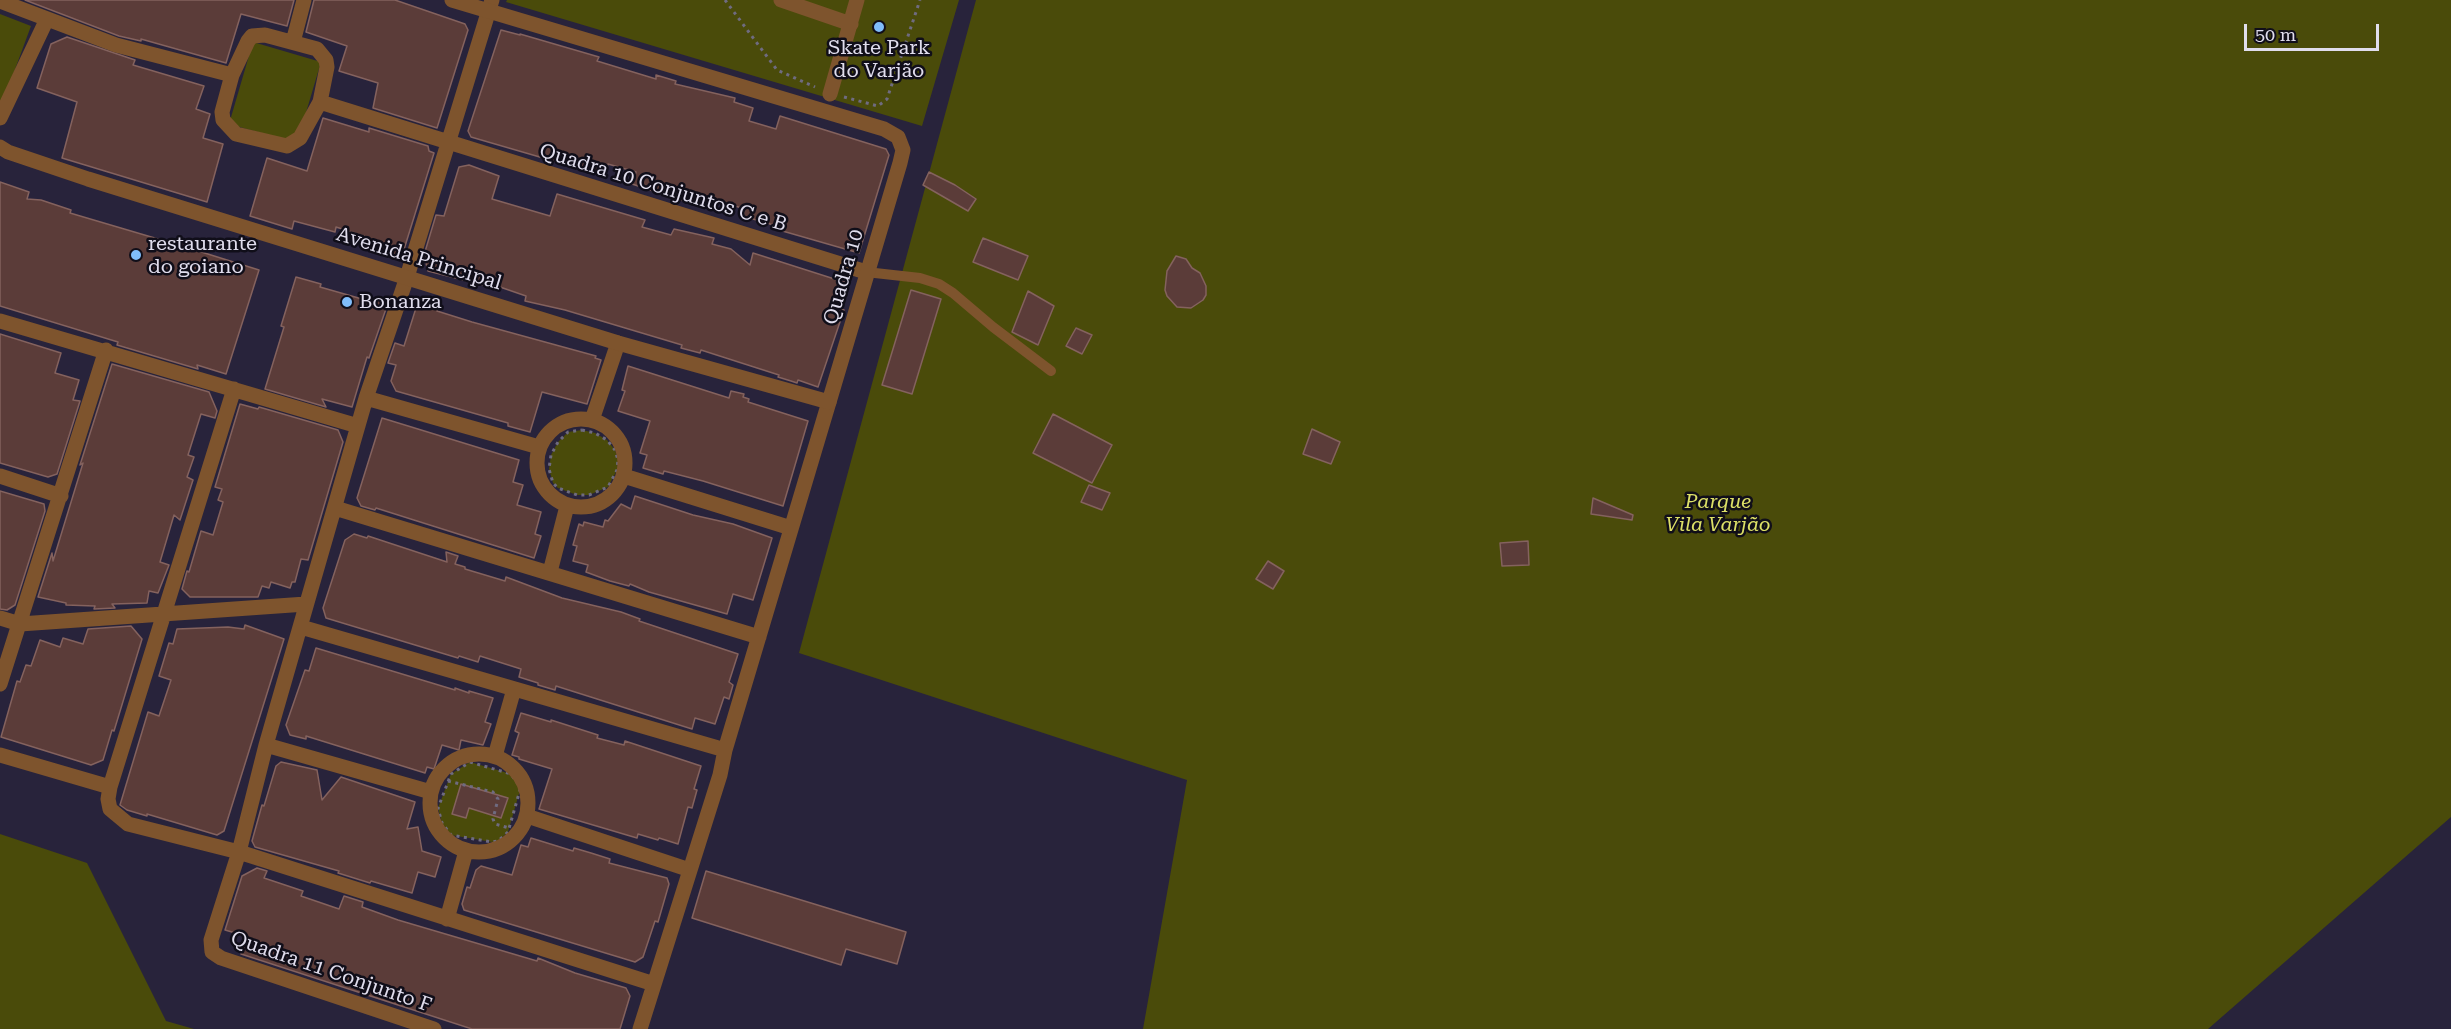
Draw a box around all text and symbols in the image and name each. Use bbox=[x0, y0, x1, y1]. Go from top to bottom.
scale bar bbox=[2247, 12, 2382, 50]
marker: Skate Park do Varjão bbox=[872, 20, 886, 34]
text: 50 m bbox=[2255, 24, 2296, 45]
place label: Skate Park do Varjão bbox=[828, 36, 930, 83]
street label: Quadra 10 Conjuntos C e B bbox=[537, 139, 789, 237]
street label: Avenida Principal bbox=[334, 222, 504, 296]
street label: Quadra 10 bbox=[819, 227, 869, 327]
place label: restaurante do goiano bbox=[148, 232, 257, 279]
marker: restaurante do goiano bbox=[129, 248, 143, 262]
place label: Bonanza bbox=[359, 290, 442, 314]
marker: Bonanza bbox=[340, 295, 354, 309]
park label: Parque Vila Varjão bbox=[1666, 490, 1770, 537]
street label: Quadra 11 Conjunto F bbox=[227, 926, 435, 1018]

